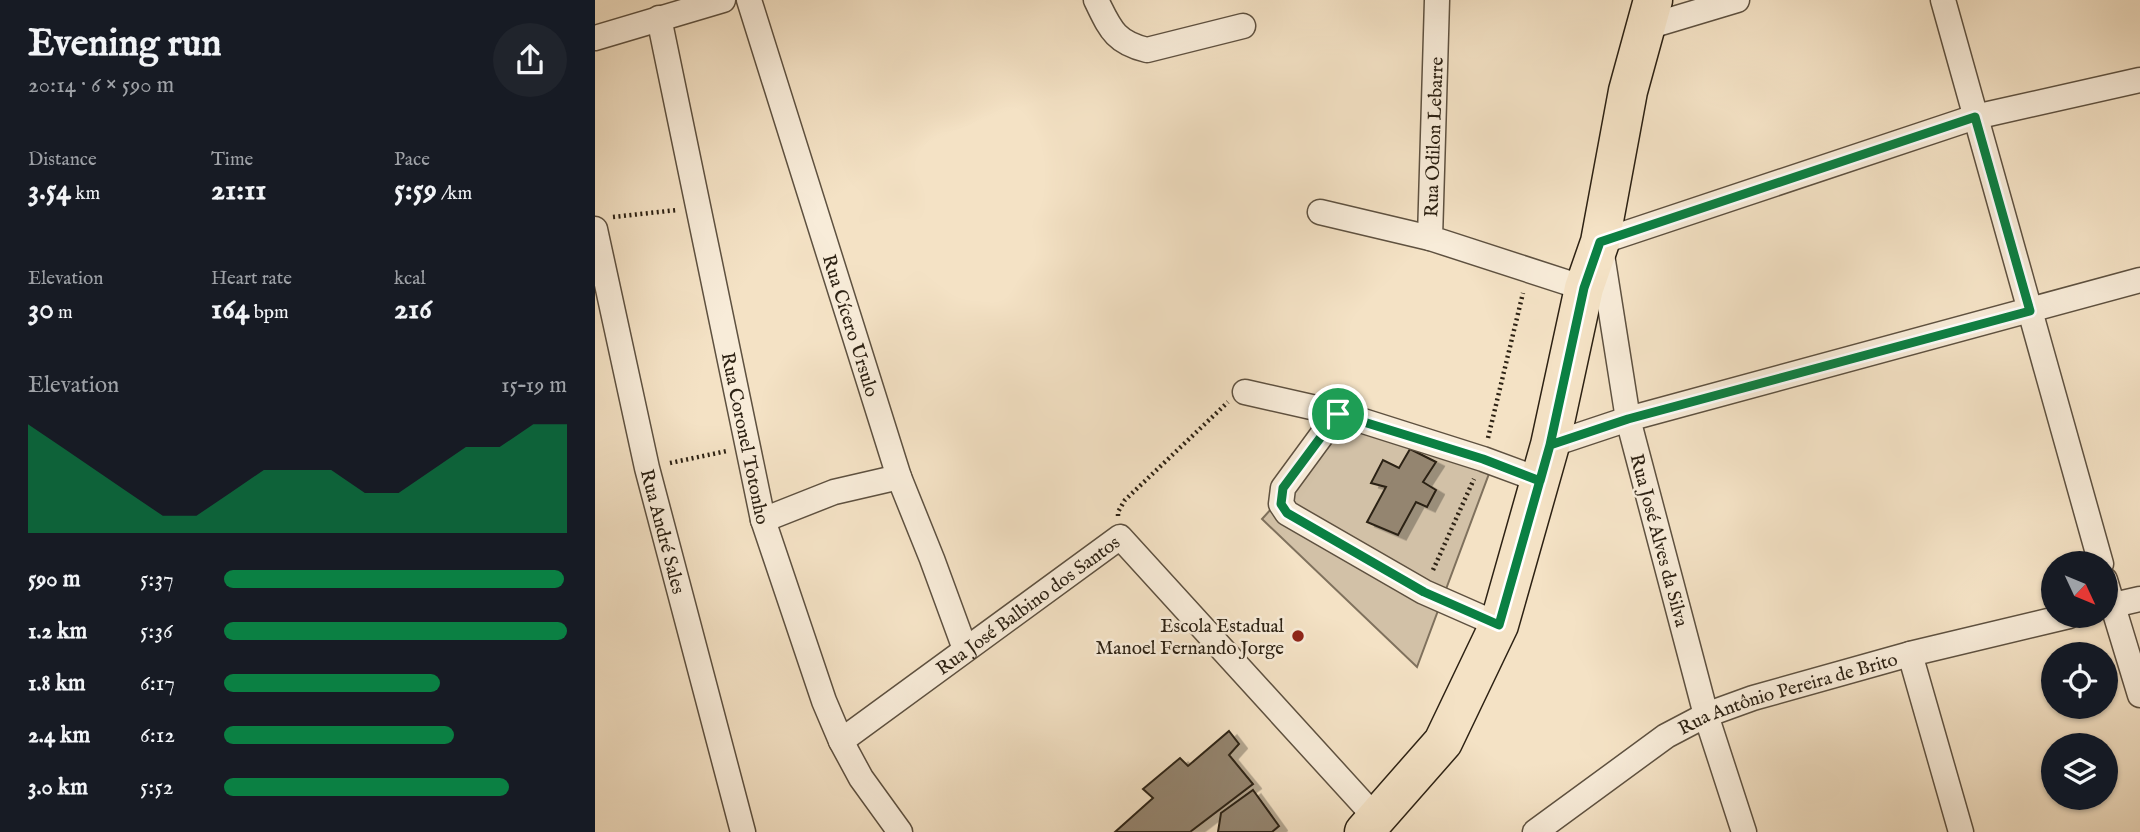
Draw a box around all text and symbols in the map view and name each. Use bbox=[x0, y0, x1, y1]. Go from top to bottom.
text: Evening run bbox=[28, 21, 222, 69]
button: share bbox=[493, 23, 567, 97]
street label: Rua Odilon Lebarre bbox=[1420, 56, 1450, 218]
text: 20:14 · 6 × 590 m bbox=[28, 71, 174, 100]
text: Distance bbox=[28, 148, 97, 172]
text: Time bbox=[211, 148, 253, 172]
text: Pace bbox=[394, 148, 430, 172]
text: 3.54 bbox=[28, 172, 71, 210]
text: 21:11 bbox=[211, 172, 267, 210]
text: 5:59 bbox=[394, 172, 437, 210]
text: km bbox=[71, 182, 100, 206]
text: /km bbox=[437, 182, 472, 206]
street label: Rua Cícero Ursulo bbox=[816, 252, 883, 400]
text: Elevation bbox=[28, 267, 103, 291]
text: Heart rate bbox=[211, 267, 292, 291]
text: kcal bbox=[394, 267, 426, 291]
text: 30 bbox=[28, 291, 54, 329]
text: 164 bbox=[211, 291, 250, 329]
text: 216 bbox=[394, 291, 432, 329]
text: m bbox=[54, 301, 73, 325]
text: bpm bbox=[250, 301, 289, 325]
street label: Rua Coronel Totonho bbox=[715, 350, 774, 527]
text: Elevation bbox=[28, 371, 119, 400]
text: 15–19 m bbox=[501, 371, 567, 400]
pin bbox=[1308, 384, 1368, 444]
icon: arrive bbox=[1319, 395, 1357, 433]
street label: Rua José Alves da Silva bbox=[1623, 451, 1693, 630]
street label: Rua André Sales bbox=[634, 467, 690, 597]
street label: Rua José Balbino dos Santos bbox=[932, 531, 1125, 681]
north arrow bbox=[2041, 551, 2117, 628]
map controls bbox=[2041, 551, 2118, 810]
text: 590 m bbox=[28, 565, 80, 594]
text: 5:37 bbox=[140, 565, 174, 594]
place label: Escola Estadual Manoel Fernando Jorge bbox=[1095, 615, 1285, 661]
text: 1.2 km bbox=[28, 617, 87, 646]
text: 5:36 bbox=[140, 617, 173, 646]
marker: Escola Estadual Manoel Fernando Jorge bbox=[1290, 628, 1306, 644]
button: locate bbox=[2041, 642, 2118, 719]
street label: Rua Antônio Pereira de Brito bbox=[1674, 648, 1901, 742]
text: 1.8 km bbox=[28, 669, 86, 698]
text: 6:17 bbox=[140, 669, 175, 698]
text: 2.4 km bbox=[28, 721, 90, 750]
text: 6:12 bbox=[140, 721, 175, 750]
button: layers bbox=[2041, 733, 2118, 810]
text: 3.0 km bbox=[28, 773, 88, 802]
text: 5:52 bbox=[140, 773, 173, 802]

